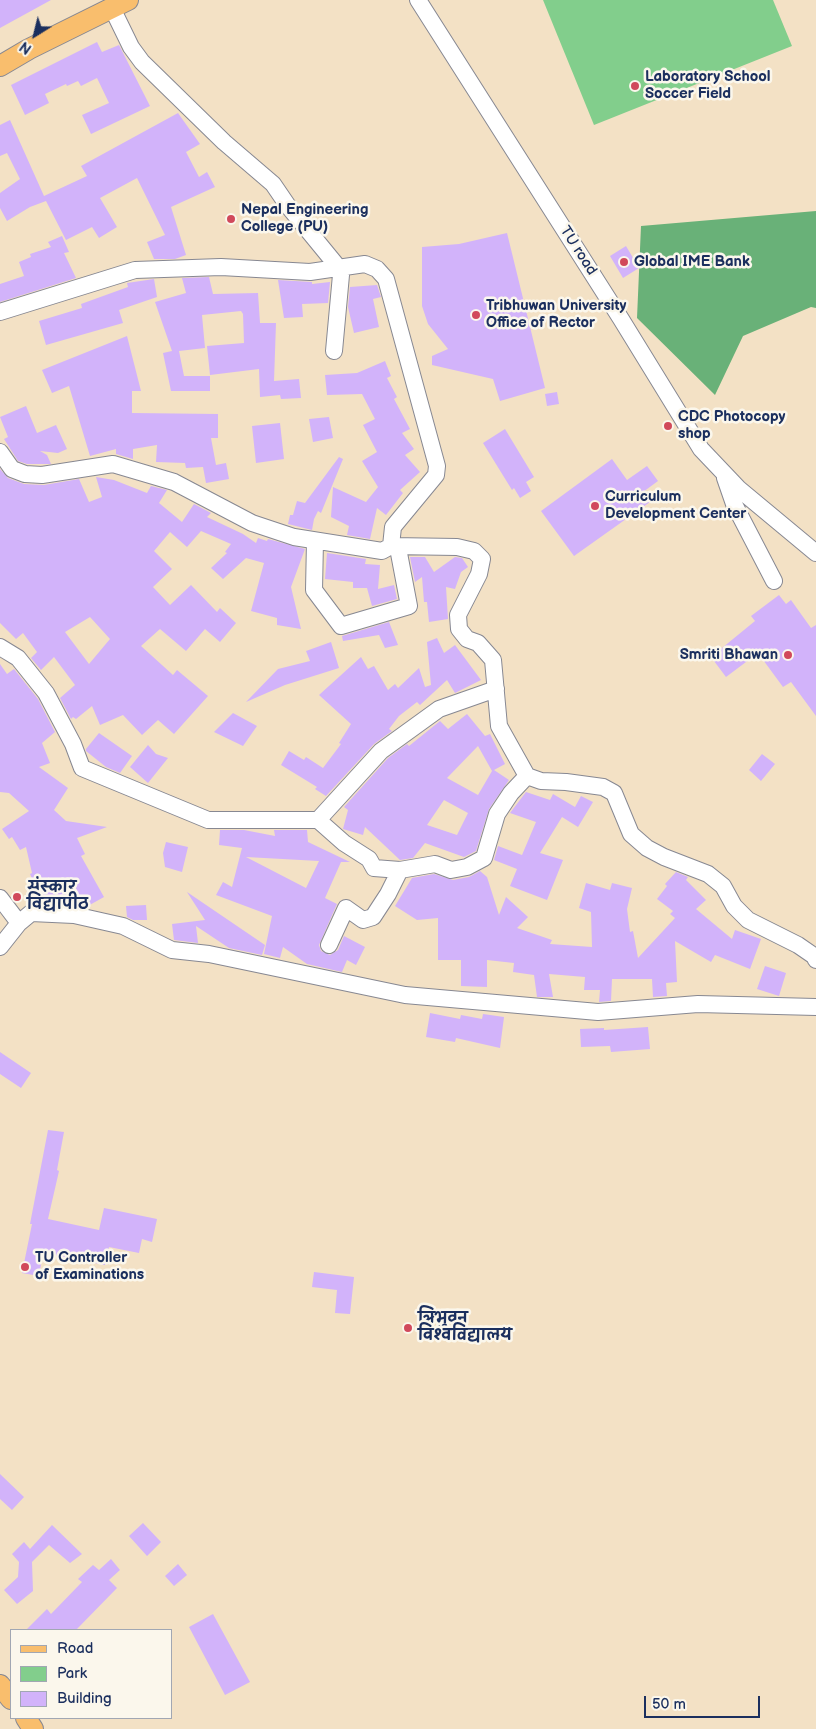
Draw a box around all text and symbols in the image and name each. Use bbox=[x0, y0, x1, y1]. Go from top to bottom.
north arrow bbox=[10, 10, 60, 60]
text: N bbox=[17, 38, 35, 58]
place label: Laboratory School Soccer Field bbox=[645, 68, 771, 103]
marker: Laboratory School Soccer Field bbox=[629, 80, 641, 92]
place label: Nepal Engineering College (PU) bbox=[241, 201, 368, 236]
marker: Nepal Engineering College (PU) bbox=[225, 213, 237, 225]
street label: TU road bbox=[556, 223, 600, 279]
place label: Global IME Bank bbox=[634, 253, 750, 271]
marker: Global IME Bank bbox=[618, 256, 630, 268]
place label: Tribhuwan University Office of Rector bbox=[486, 297, 626, 332]
marker: Tribhuwan University Office of Rector bbox=[470, 309, 482, 321]
place label: CDC Photocopy shop bbox=[678, 408, 785, 443]
marker: CDC Photocopy shop bbox=[662, 420, 674, 432]
place label: Curriculum Development Center bbox=[605, 488, 746, 523]
marker: Curriculum Development Center bbox=[589, 500, 601, 512]
place label: Smriti Bhawan bbox=[680, 646, 778, 664]
marker: Smriti Bhawan bbox=[782, 649, 794, 661]
place label: संस्कार विद्यापीठ bbox=[27, 879, 89, 914]
marker: संस्कार विद्यापीठ bbox=[11, 891, 23, 903]
place label: TU Controller of Examinations bbox=[35, 1249, 144, 1284]
marker: TU Controller of Examinations bbox=[19, 1261, 31, 1273]
place label: त्रिभुवन विश्वविद्यालय bbox=[418, 1310, 512, 1345]
marker: त्रिभुवन विश्वविद्यालय bbox=[402, 1322, 414, 1334]
legend bbox=[10, 1629, 172, 1719]
text: Road bbox=[57, 1639, 93, 1658]
text: Park bbox=[57, 1664, 87, 1683]
scale bar bbox=[646, 1686, 762, 1718]
text: Building bbox=[57, 1689, 112, 1708]
text: 50 m bbox=[652, 1695, 686, 1714]

